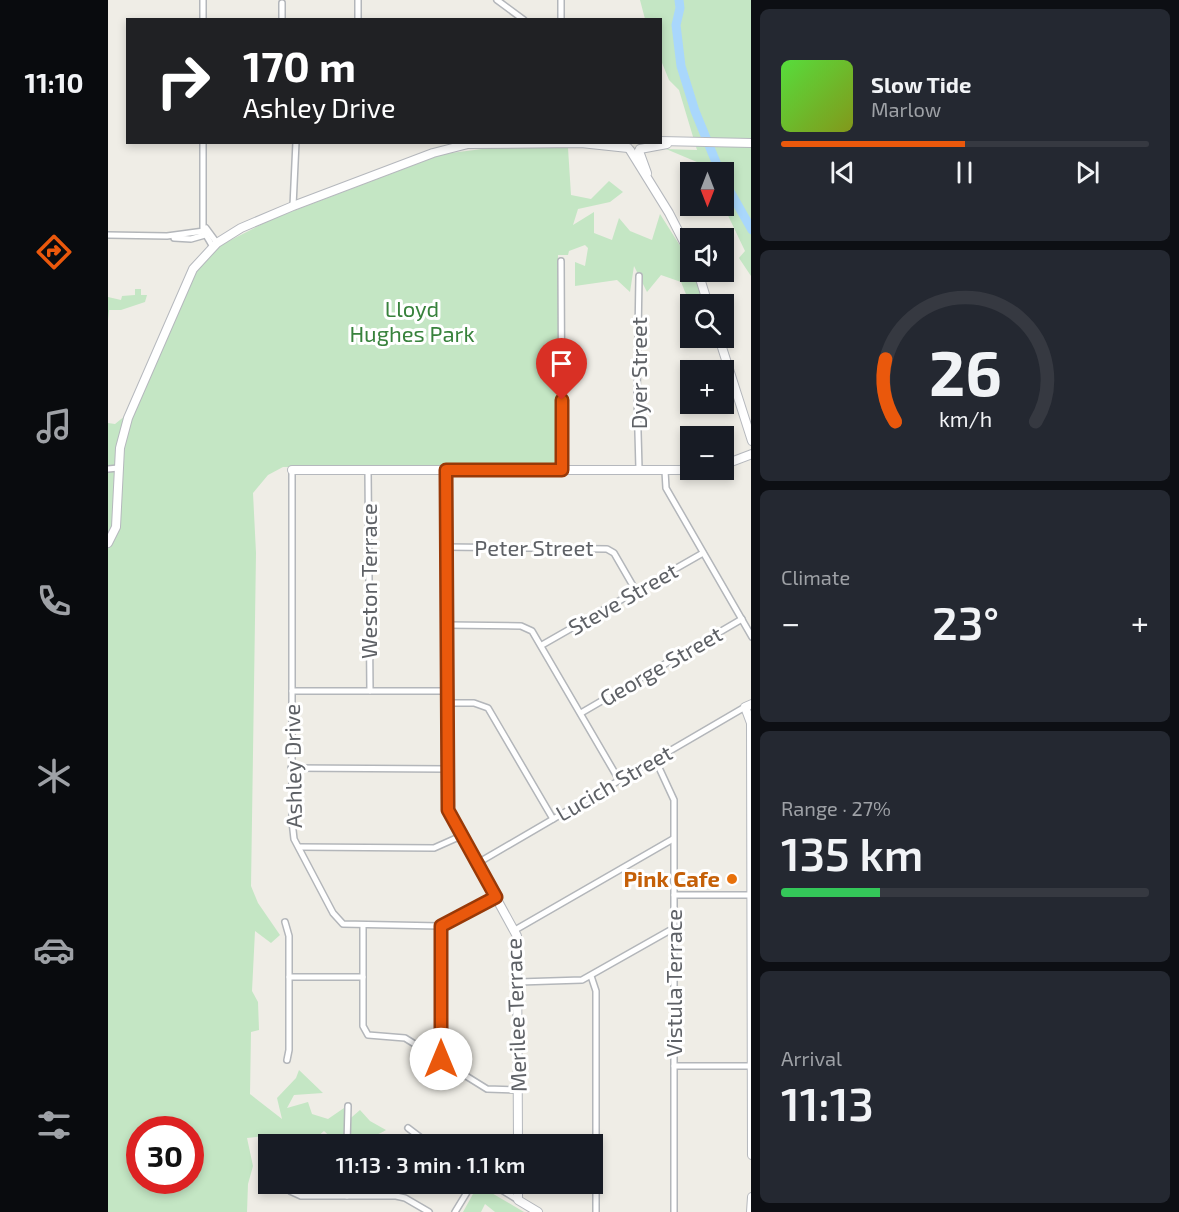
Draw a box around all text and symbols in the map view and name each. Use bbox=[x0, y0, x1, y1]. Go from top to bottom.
text: 170 m bbox=[243, 40, 356, 90]
icon: right bbox=[144, 42, 222, 120]
text: 11:10 bbox=[25, 66, 83, 98]
text: Slow Tide bbox=[871, 71, 971, 97]
text: Ashley Drive bbox=[243, 91, 395, 123]
text: Marlow bbox=[871, 97, 941, 121]
icon: previous bbox=[826, 156, 859, 189]
icon: pause bbox=[948, 156, 981, 189]
icon: next bbox=[1071, 156, 1104, 189]
north arrow bbox=[680, 162, 734, 216]
map controls bbox=[680, 162, 734, 480]
button: sound bbox=[680, 228, 734, 282]
icon: directions bbox=[33, 231, 75, 273]
button: search bbox=[680, 294, 734, 348]
park label: Lloyd Hughes Park bbox=[349, 295, 475, 346]
street label: Dyer Street bbox=[625, 317, 651, 429]
text: 26 bbox=[928, 335, 1002, 410]
pin bbox=[536, 338, 587, 400]
icon: arrive bbox=[545, 347, 578, 380]
button: + bbox=[680, 360, 734, 414]
icon: music bbox=[33, 405, 75, 447]
text: km/h bbox=[938, 407, 992, 432]
button: − bbox=[680, 426, 734, 480]
street label: Weston Terrace bbox=[355, 503, 381, 659]
street label: Peter Street bbox=[474, 534, 594, 560]
street label: Steve Street bbox=[563, 556, 682, 640]
text: Climate bbox=[781, 565, 850, 589]
icon: phone bbox=[33, 580, 75, 622]
text: 23° bbox=[932, 595, 999, 649]
text: − bbox=[781, 602, 800, 642]
text: + bbox=[1131, 602, 1149, 642]
street label: George Street bbox=[595, 620, 726, 711]
street label: Ashley Drive bbox=[278, 704, 306, 828]
street label: Lucich Street bbox=[551, 738, 676, 826]
icon: climate bbox=[33, 755, 75, 797]
text: Range · 27% bbox=[781, 796, 891, 820]
text: 135 km bbox=[781, 826, 923, 880]
place label: Pink Cafe bbox=[624, 865, 720, 891]
marker: Pink Cafe bbox=[725, 872, 739, 886]
street label: Vistula Terrace bbox=[660, 909, 686, 1057]
icon: car bbox=[33, 929, 75, 971]
street label: Merilee Terrace bbox=[499, 938, 531, 1093]
position arrow bbox=[409, 1027, 473, 1091]
text: Arrival bbox=[781, 1046, 842, 1070]
text: 11:13 bbox=[781, 1076, 874, 1130]
icon: filters bbox=[33, 1104, 75, 1146]
speed limit sign: 30 bbox=[126, 1116, 204, 1194]
text: 11:13 · 3 min · 1.1 km bbox=[336, 1151, 525, 1177]

